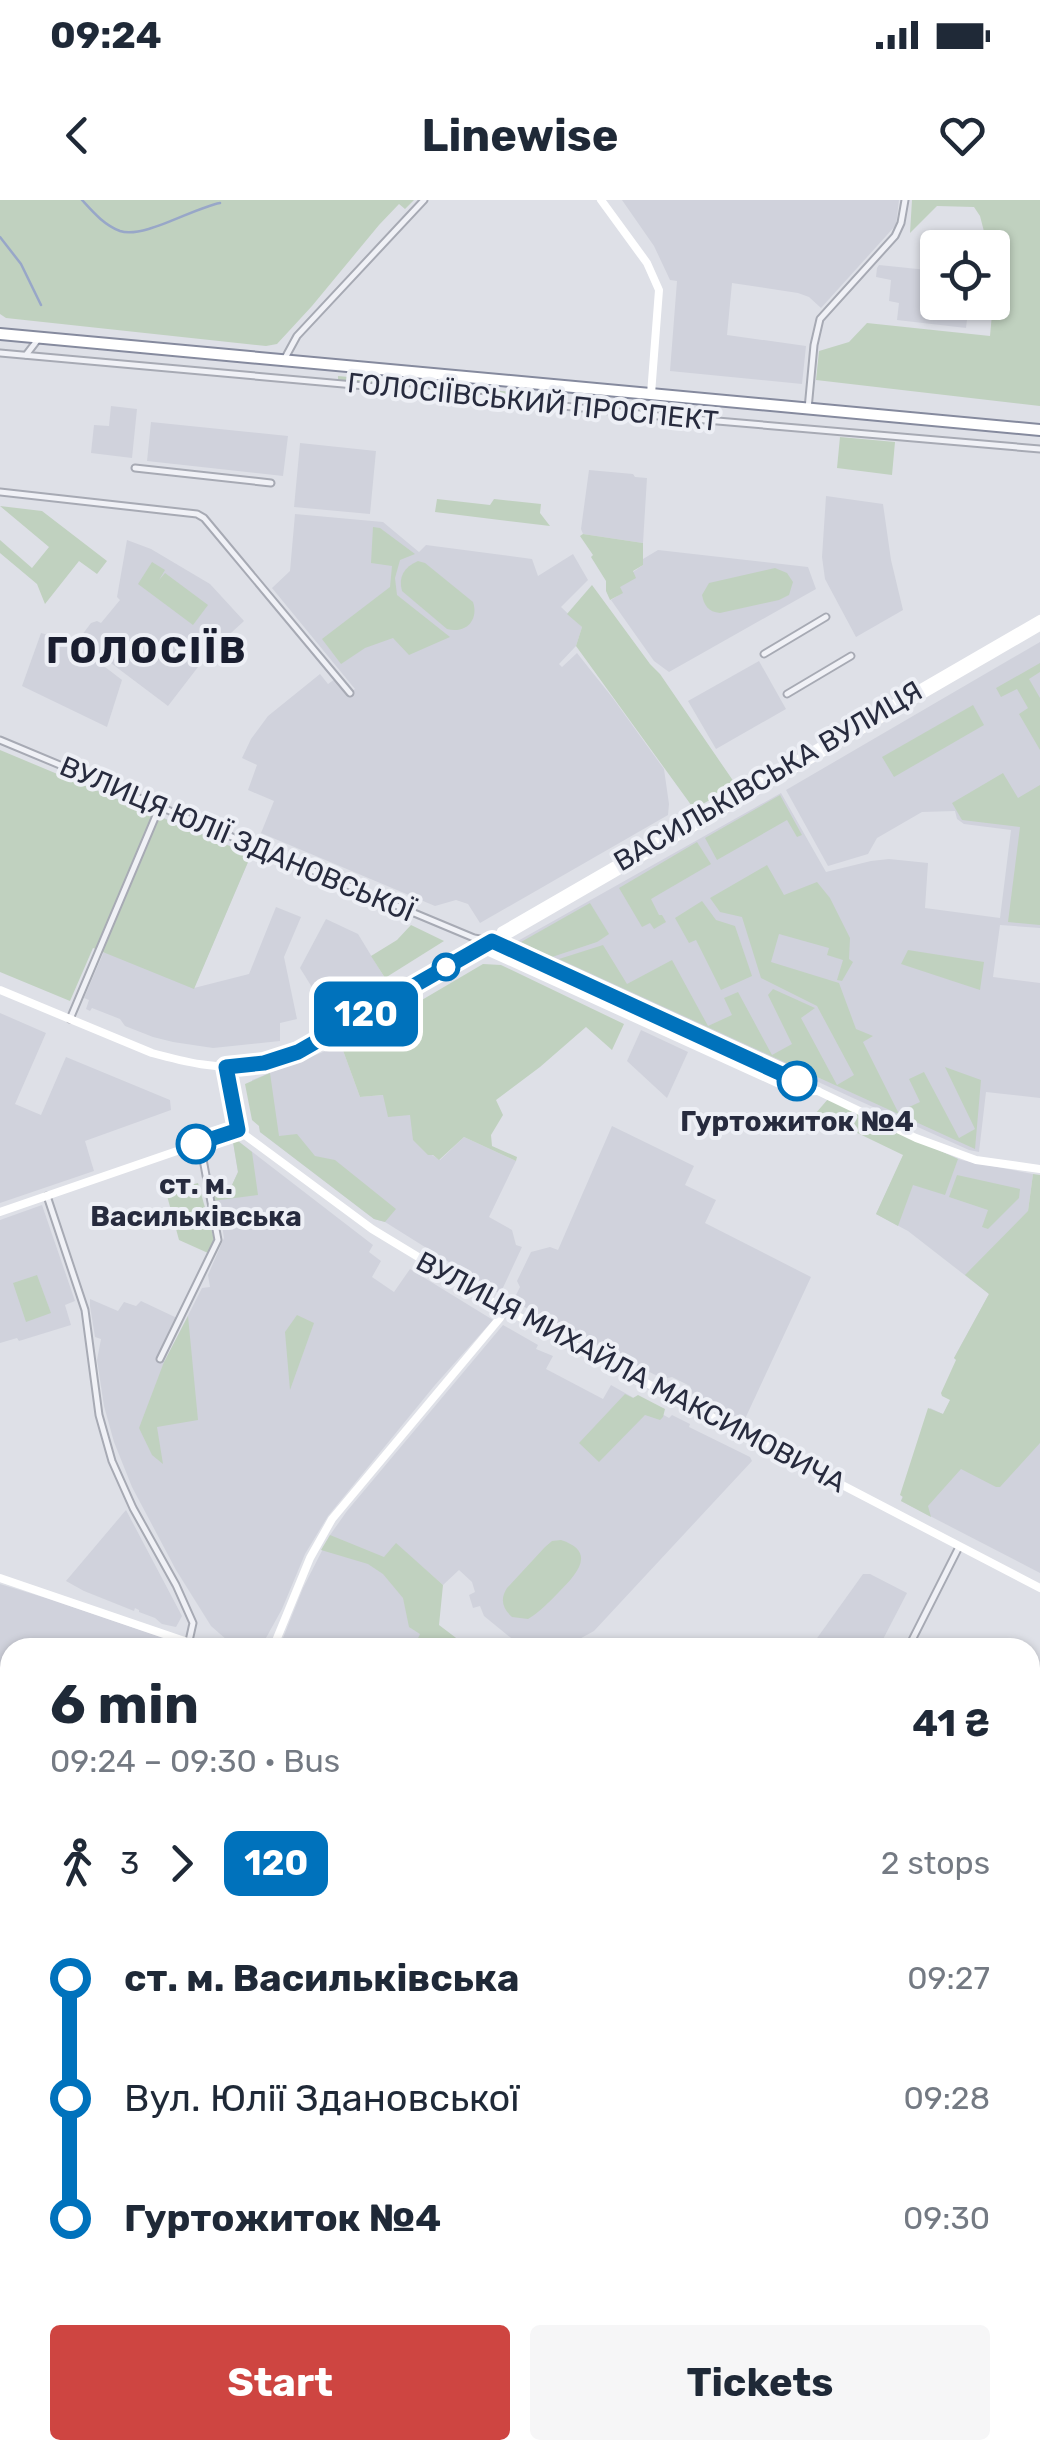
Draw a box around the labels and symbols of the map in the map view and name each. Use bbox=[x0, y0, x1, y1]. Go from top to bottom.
street label: ГОЛОСІЇВСЬКИЙ ПРОСПЕКТ bbox=[346, 366, 720, 438]
district label: ГОЛОСІЇВ bbox=[46, 627, 248, 673]
street label: ВАСИЛЬКІВСЬКА ВУЛИЦЯ bbox=[608, 674, 928, 878]
street label: ВУЛИЦЯ ЮЛІЇ ЗДАНОВСЬКОЇ bbox=[55, 749, 419, 929]
unlabelled marker bbox=[433, 954, 459, 980]
line badge: 120 bbox=[308, 982, 424, 1046]
marker: Гуртожиток №4 bbox=[778, 1062, 816, 1100]
place label: Гуртожиток №4 bbox=[680, 1105, 914, 1138]
marker: ст. м. Васильківська bbox=[177, 1125, 215, 1163]
place label: ст. м. Васильківська bbox=[90, 1168, 302, 1233]
street label: ВУЛИЦЯ МИХАЙЛА МАКСИМОВИЧА bbox=[411, 1244, 851, 1500]

